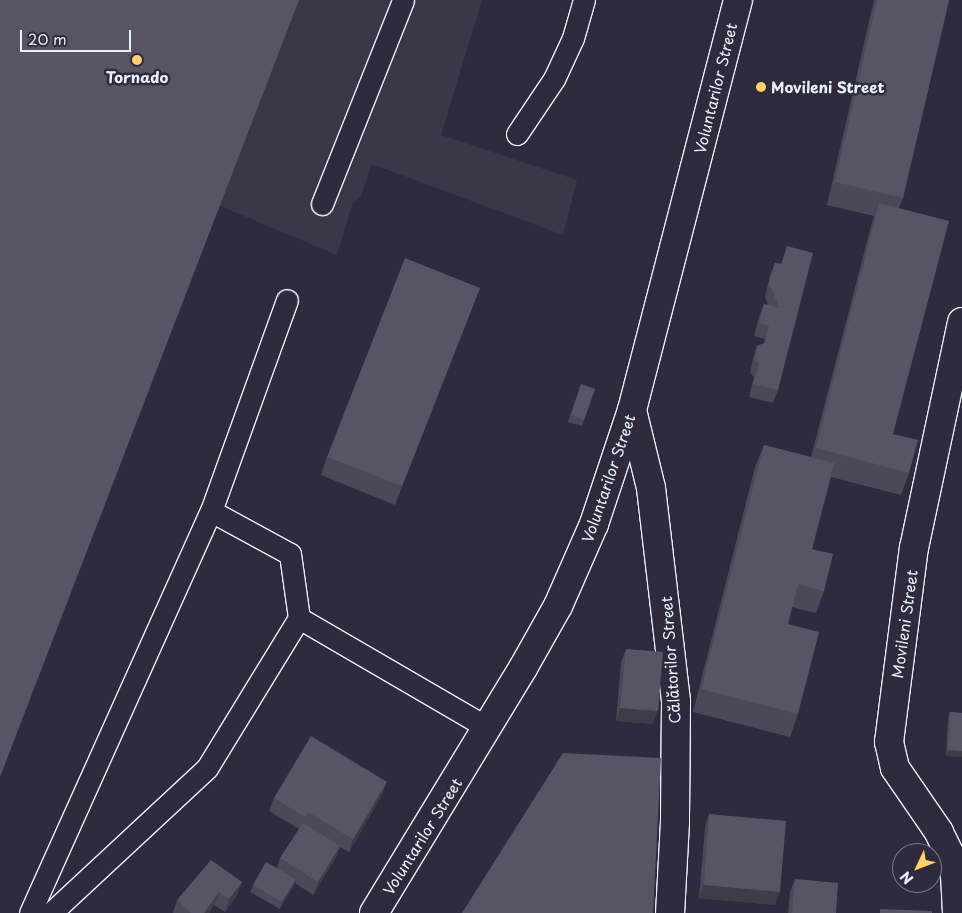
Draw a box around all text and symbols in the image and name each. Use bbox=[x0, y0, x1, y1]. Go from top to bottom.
scale bar bbox=[22, 20, 134, 52]
street label: Voluntarilor Street bbox=[690, 21, 740, 155]
text: 20 m bbox=[28, 27, 67, 50]
marker: Tornado bbox=[131, 54, 143, 66]
place label: Tornado bbox=[106, 68, 168, 86]
place label: Movileni Street bbox=[771, 78, 885, 96]
marker: Movileni Street bbox=[755, 81, 767, 93]
street label: Voluntarilor Street bbox=[578, 412, 638, 544]
street label: Movileni Street bbox=[888, 569, 920, 679]
street label: Călătorilor Street bbox=[657, 595, 683, 725]
street label: Voluntarilor Street bbox=[379, 774, 465, 898]
north arrow bbox=[892, 843, 942, 893]
text: N bbox=[895, 867, 918, 889]

